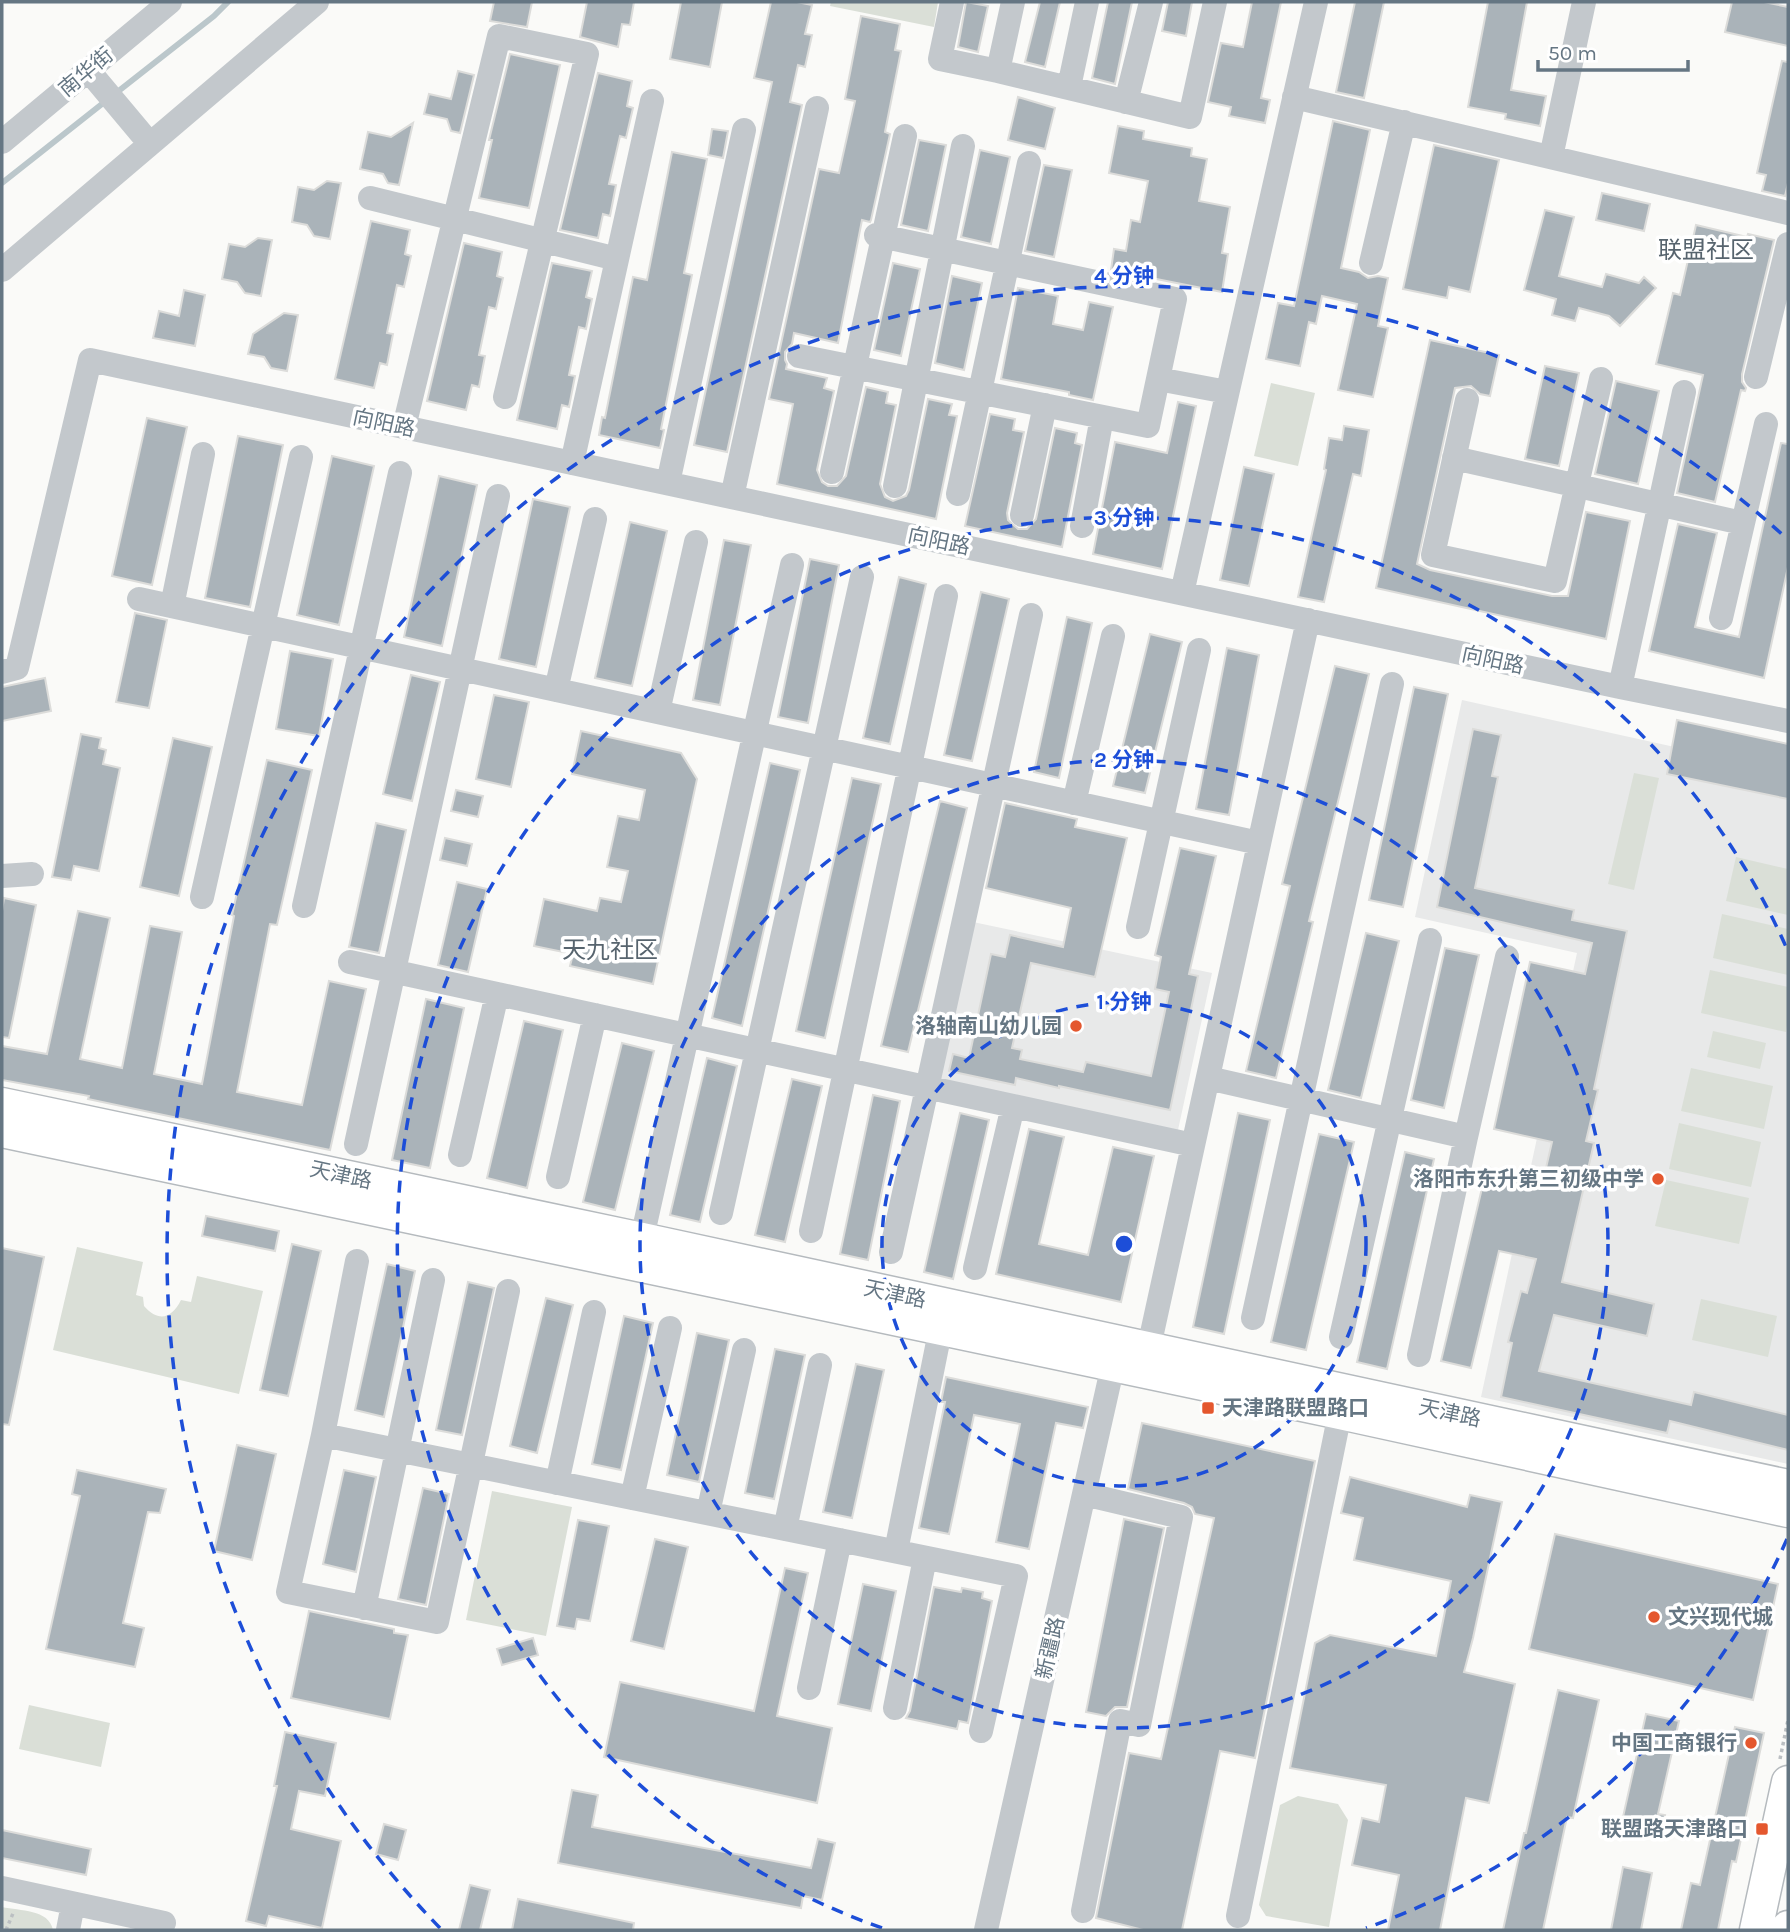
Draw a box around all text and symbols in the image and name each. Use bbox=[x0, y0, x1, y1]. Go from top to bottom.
scale bar bbox=[1538, 28, 1688, 72]
text: 50 m bbox=[1548, 41, 1597, 65]
street label: 南华街 bbox=[54, 43, 118, 101]
district label: 联盟社区 bbox=[1658, 236, 1754, 264]
text: 4 分钟 bbox=[1094, 264, 1154, 288]
street label: 向阳路 bbox=[351, 405, 417, 441]
text: 3 分钟 bbox=[1094, 506, 1154, 530]
street label: 向阳路 bbox=[906, 523, 972, 559]
street label: 向阳路 bbox=[1460, 642, 1526, 678]
text: 2 分钟 bbox=[1094, 748, 1154, 772]
district label: 天九社区 bbox=[562, 936, 658, 964]
text: 1 分钟 bbox=[1097, 990, 1151, 1014]
place label: 洛轴南山幼儿园 bbox=[915, 1014, 1062, 1038]
marker: 洛轴南山幼儿园 bbox=[1068, 1018, 1084, 1034]
street label: 天津路 bbox=[308, 1157, 374, 1193]
place label: 洛阳市东升第三初级中学 bbox=[1413, 1167, 1644, 1191]
marker: 洛阳市东升第三初级中学 bbox=[1650, 1171, 1666, 1187]
centre of rings bbox=[1112, 1232, 1136, 1256]
street label: 天津路 bbox=[862, 1276, 928, 1312]
street label: 天津路 bbox=[1417, 1395, 1483, 1431]
place label: 天津路联盟路口 bbox=[1222, 1396, 1369, 1420]
marker: 天津路联盟路口 bbox=[1200, 1400, 1216, 1416]
place label: 文兴现代城 bbox=[1668, 1605, 1773, 1629]
marker: 文兴现代城 bbox=[1646, 1609, 1662, 1625]
street label: 新疆路 bbox=[1031, 1615, 1069, 1681]
place label: 中国工商银行 bbox=[1611, 1731, 1737, 1755]
marker: 中国工商银行 bbox=[1743, 1735, 1759, 1751]
place label: 联盟路天津路口 bbox=[1601, 1817, 1748, 1841]
marker: 联盟路天津路口 bbox=[1754, 1821, 1770, 1837]

